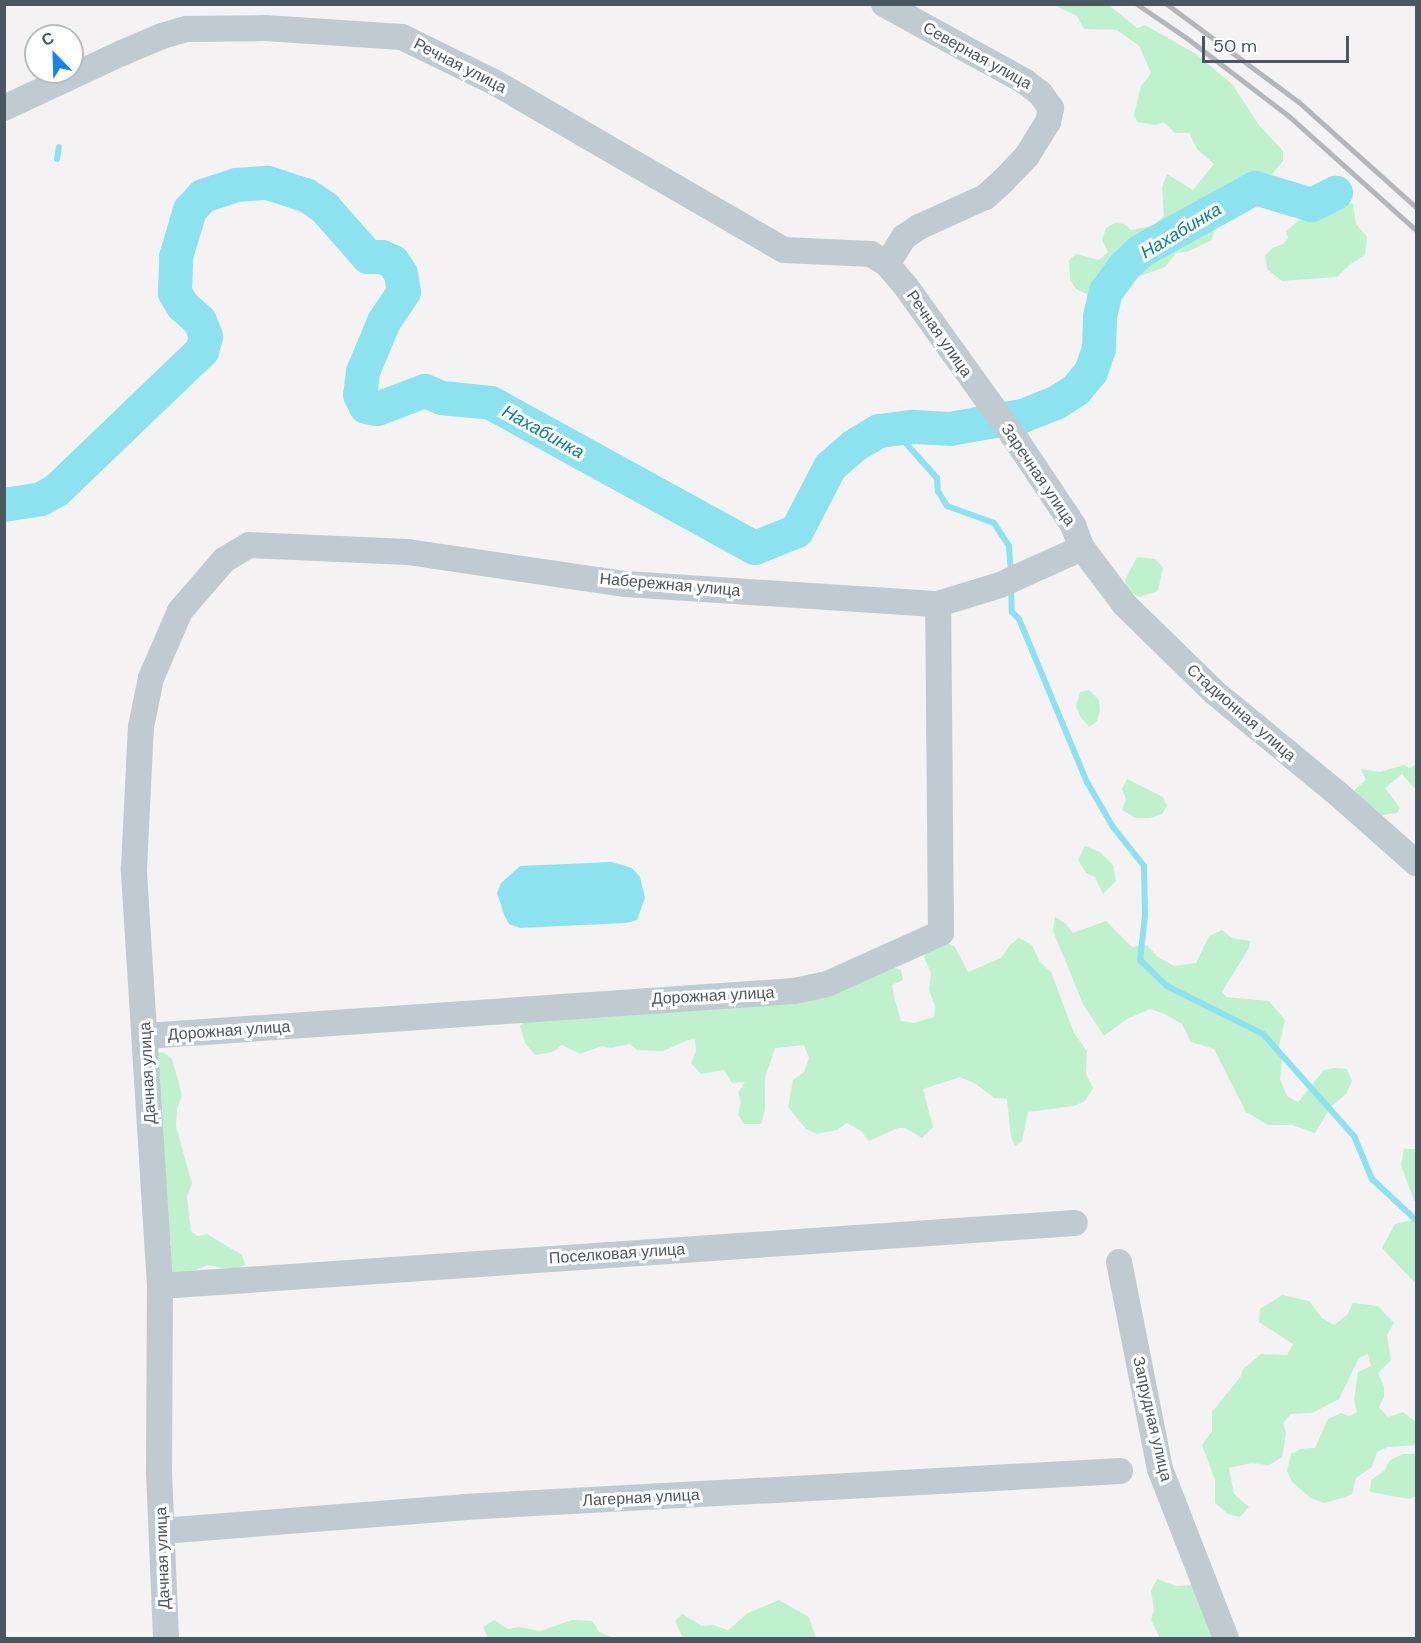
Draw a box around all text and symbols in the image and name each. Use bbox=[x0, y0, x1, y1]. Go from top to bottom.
street label: Северная улица bbox=[919, 18, 1035, 94]
north arrow bbox=[24, 24, 84, 84]
scale bar bbox=[1205, 24, 1352, 62]
text: С bbox=[38, 27, 57, 51]
street label: Речная улица bbox=[411, 34, 509, 98]
text: 50 m bbox=[1213, 34, 1257, 58]
water label: Нахабинка bbox=[1137, 198, 1225, 264]
street label: Речная улица bbox=[902, 287, 976, 381]
water label: Нахабинка bbox=[498, 401, 588, 463]
street label: Заречная улица bbox=[997, 420, 1079, 530]
street label: Набережная улица bbox=[599, 569, 741, 601]
street label: Стадионная улица bbox=[1183, 660, 1299, 766]
street label: Дорожная улица bbox=[651, 983, 775, 1009]
street label: Дорожная улица bbox=[167, 1017, 291, 1045]
street label: Дачная улица bbox=[136, 1021, 160, 1125]
street label: Поселковая улица bbox=[548, 1240, 686, 1268]
street label: Запрудная улица bbox=[1128, 1355, 1176, 1483]
street label: Лагерная улица bbox=[582, 1485, 700, 1511]
street label: Дачная улица bbox=[152, 1507, 174, 1609]

